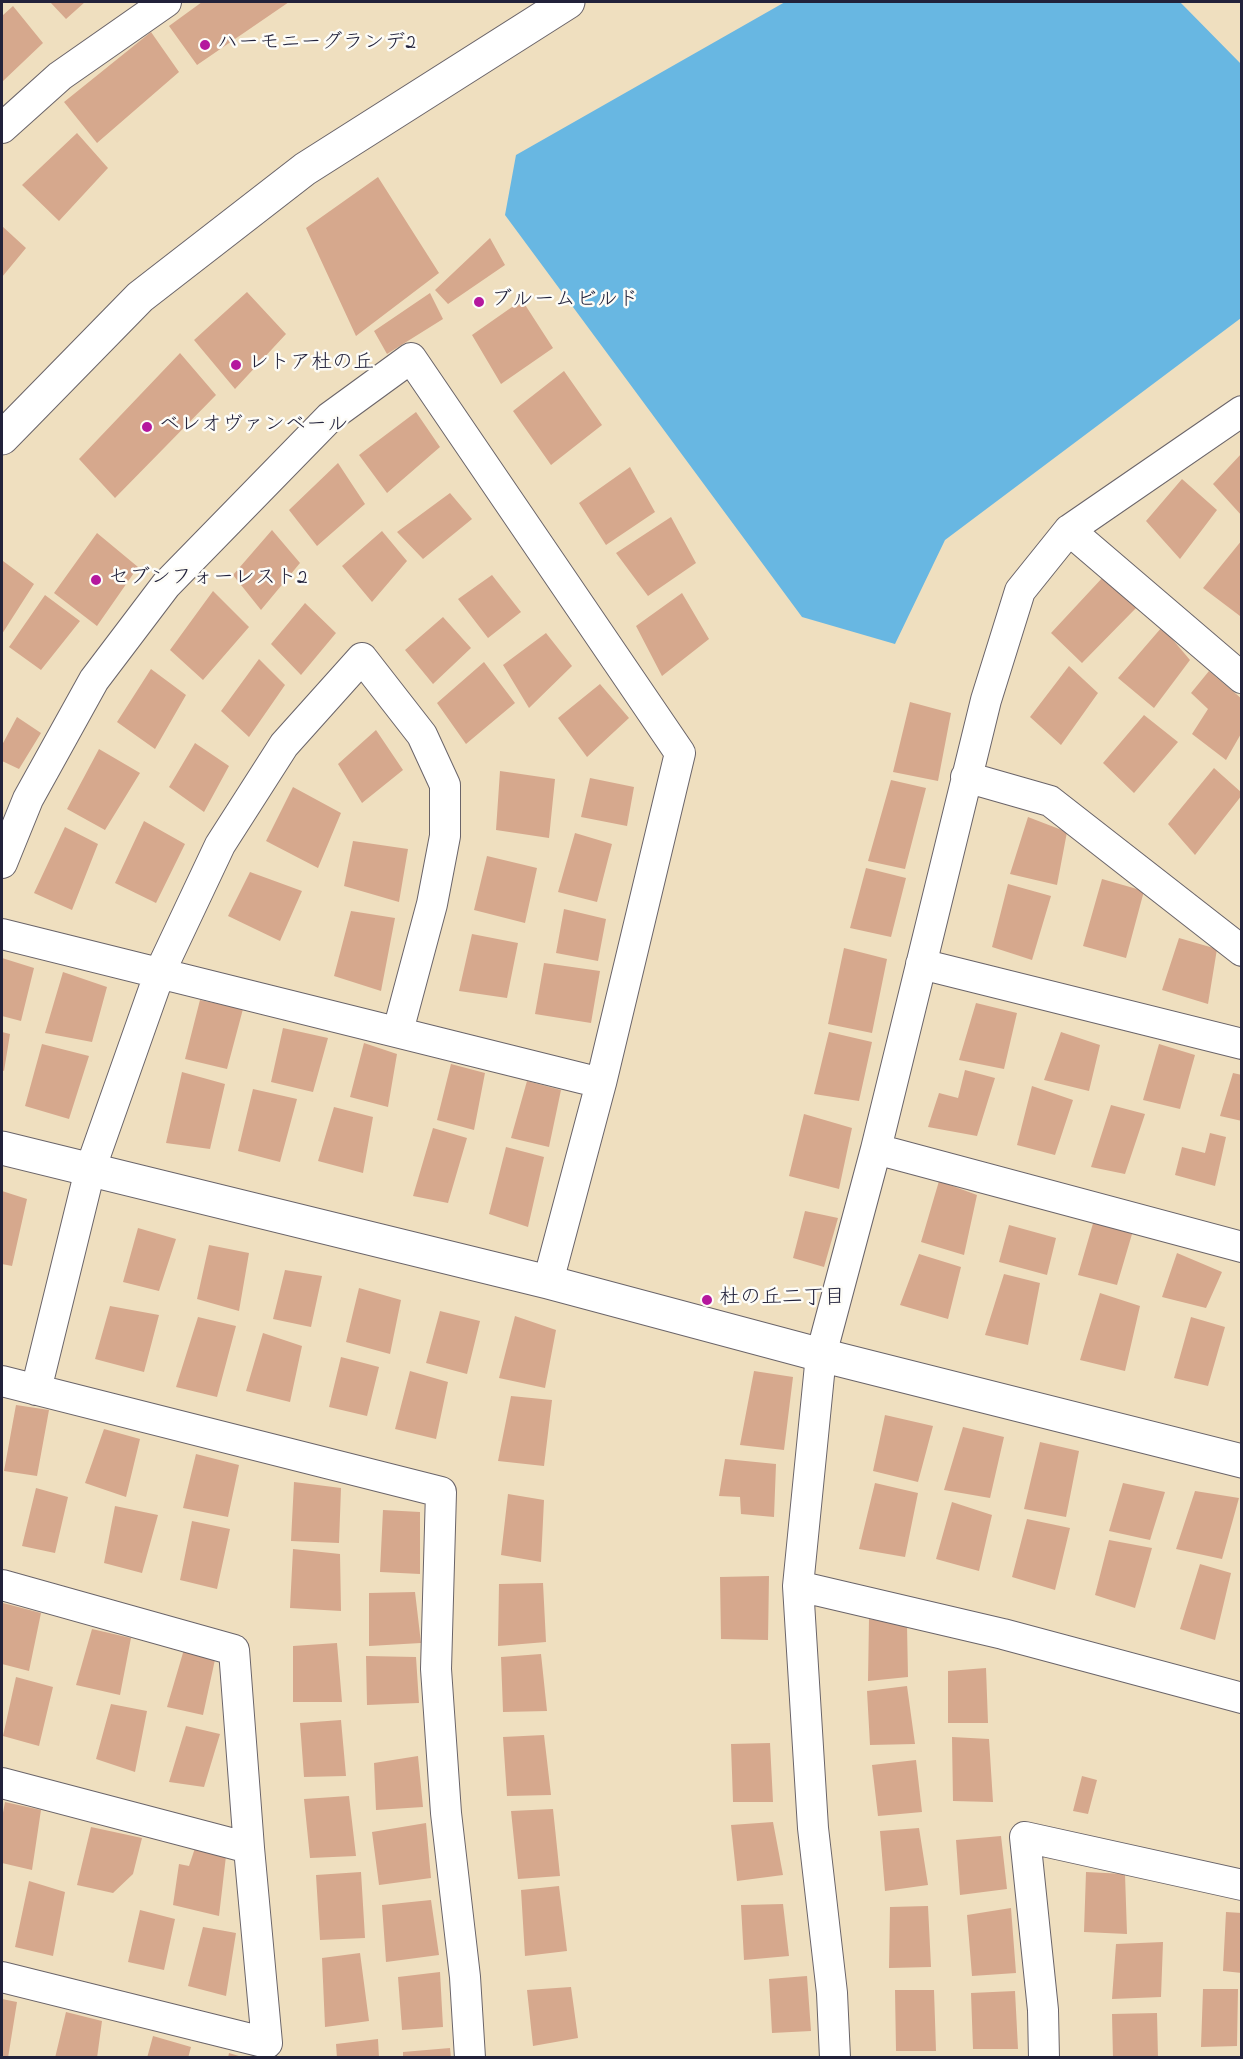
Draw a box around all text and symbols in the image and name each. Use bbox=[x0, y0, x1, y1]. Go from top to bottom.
place label: ハーモニーグランデ2 bbox=[217, 32, 416, 58]
marker: ハーモニーグランデ2 bbox=[198, 38, 212, 52]
place label: ブルームビルド bbox=[491, 289, 639, 315]
marker: ブルームビルド bbox=[472, 295, 486, 309]
place label: レトア杜の丘 bbox=[248, 352, 374, 378]
marker: レトア杜の丘 bbox=[229, 358, 243, 372]
place label: ベレオヴァンベール bbox=[159, 414, 348, 440]
marker: ベレオヴァンベール bbox=[140, 420, 154, 434]
place label: セブンフォーレスト2 bbox=[108, 567, 307, 593]
marker: セブンフォーレスト2 bbox=[89, 573, 103, 587]
place label: 杜の丘二丁目 bbox=[719, 1287, 845, 1313]
marker: 杜の丘二丁目 bbox=[700, 1293, 714, 1307]

